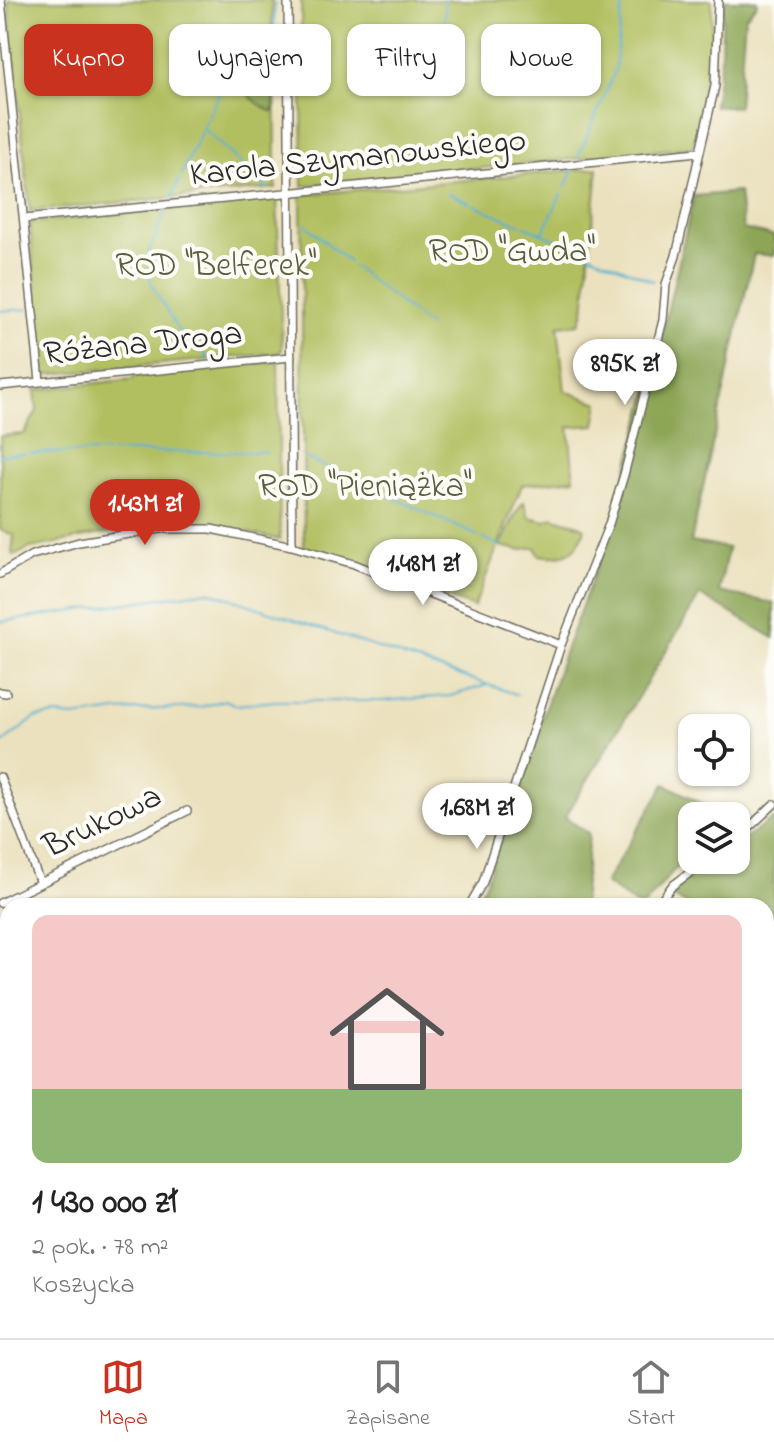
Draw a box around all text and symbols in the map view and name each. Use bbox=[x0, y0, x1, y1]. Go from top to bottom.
chip: Kupno bbox=[24, 24, 153, 96]
chip: Wynajem bbox=[169, 24, 331, 96]
chip: Filtry bbox=[347, 24, 465, 96]
chip: Nowe bbox=[481, 24, 601, 96]
street label: Karola Szymanowskiego bbox=[187, 116, 529, 202]
park label: ROD "Gwda" bbox=[429, 228, 595, 278]
park label: ROD "Belferek" bbox=[115, 242, 317, 292]
street label: Różana Droga bbox=[41, 310, 245, 380]
pin: 895K zł bbox=[551, 339, 699, 407]
text: 895K zł bbox=[591, 346, 659, 384]
park label: ROD "Pieniążka" bbox=[258, 463, 472, 513]
pin: 1.43M zł bbox=[62, 479, 228, 547]
text: 1.43M zł bbox=[108, 486, 182, 524]
pin: 1.48M zł bbox=[340, 539, 506, 607]
text: 1.48M zł bbox=[386, 546, 460, 584]
map controls bbox=[678, 714, 750, 874]
button: locate bbox=[678, 714, 750, 786]
street label: Brukowa bbox=[35, 773, 171, 874]
pin: 1.68M zł bbox=[394, 783, 560, 851]
text: 1.68M zł bbox=[440, 790, 514, 828]
button: layers bbox=[678, 802, 750, 874]
icon: home bbox=[315, 967, 459, 1111]
text: 1 430 000 zł bbox=[32, 1179, 177, 1229]
text: 2 pok. · 78 m² bbox=[32, 1229, 168, 1267]
text: Koszycka bbox=[32, 1267, 134, 1305]
tab: Mapa bbox=[99, 1355, 148, 1435]
tab: Zapisane bbox=[346, 1355, 430, 1435]
tab: Start bbox=[628, 1355, 675, 1435]

